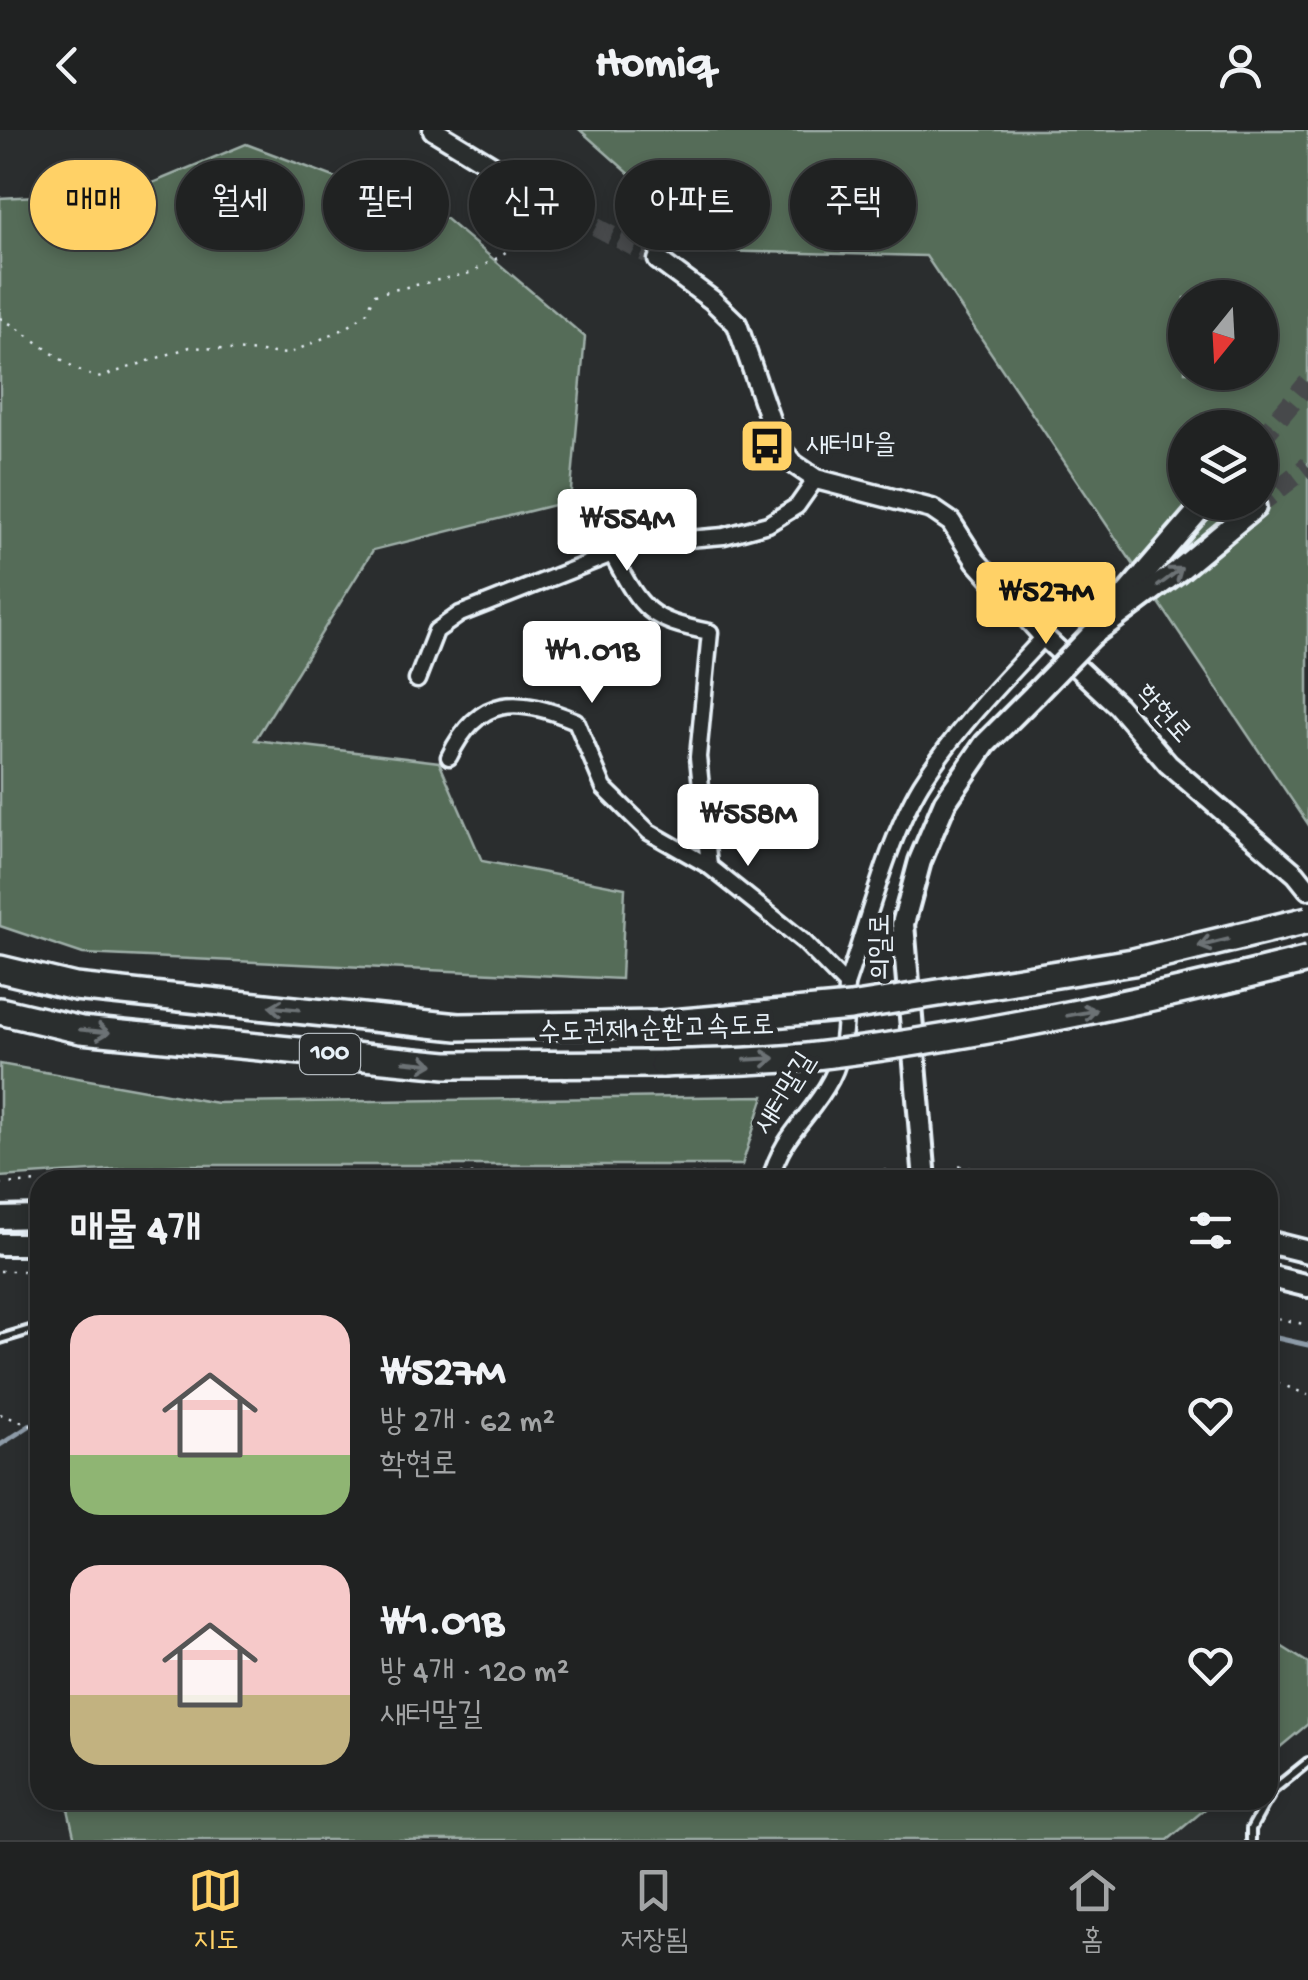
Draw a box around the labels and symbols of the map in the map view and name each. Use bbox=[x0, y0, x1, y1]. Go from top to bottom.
north arrow bbox=[1168, 280, 1278, 390]
bus stop icon: 새터마을 bbox=[737, 416, 797, 476]
place label: 새터마을 bbox=[806, 430, 896, 463]
pin: ₩554M bbox=[557, 489, 697, 574]
pin: ₩527M bbox=[976, 562, 1116, 647]
one-way arrow bbox=[1156, 567, 1183, 588]
pin: ₩1.01B bbox=[511, 621, 673, 706]
street label: 학현로 bbox=[1127, 679, 1197, 751]
pin: ₩558M bbox=[678, 784, 818, 869]
street label: 의일로 bbox=[866, 913, 899, 981]
one-way arrow bbox=[1198, 934, 1229, 953]
one-way arrow bbox=[269, 999, 301, 1018]
one-way arrow bbox=[1065, 1003, 1098, 1022]
street label: 수도권제1순환고속도로 bbox=[537, 1010, 775, 1052]
one-way arrow bbox=[79, 1022, 111, 1041]
road number: 100 bbox=[300, 1034, 360, 1074]
street label: 새터말길 bbox=[748, 1047, 824, 1141]
one-way arrow bbox=[744, 1049, 776, 1068]
one-way arrow bbox=[402, 1053, 434, 1072]

